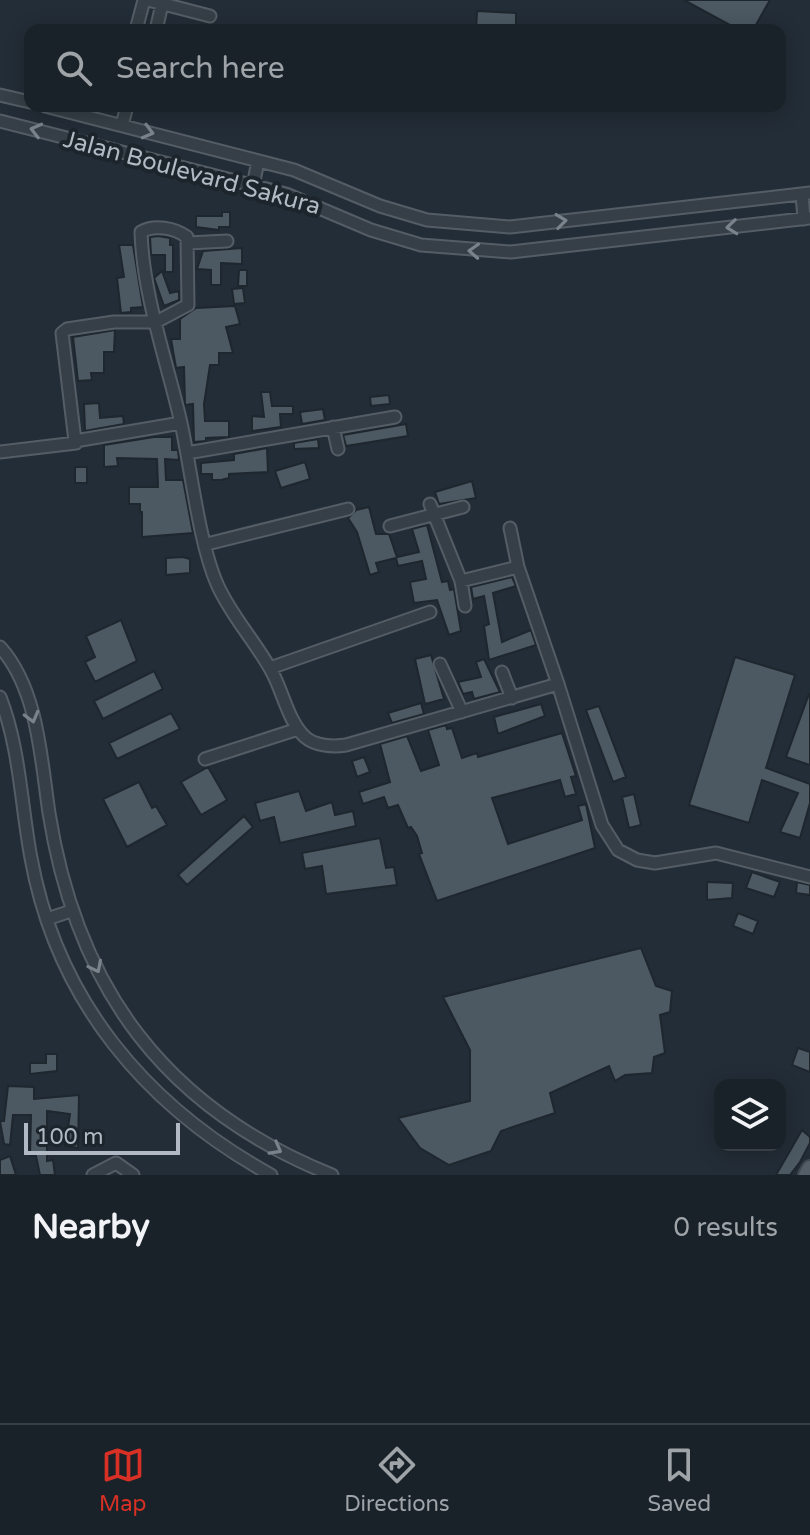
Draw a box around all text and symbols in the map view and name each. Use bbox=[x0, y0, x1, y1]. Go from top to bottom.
search box bbox=[24, 24, 786, 112]
icon: search bbox=[52, 46, 96, 90]
text: Search here bbox=[116, 50, 285, 87]
one-way arrow bbox=[141, 122, 155, 139]
one-way arrow bbox=[29, 123, 43, 140]
street label: Jalan Boulevard Sakura bbox=[60, 125, 324, 221]
one-way arrow bbox=[554, 213, 568, 230]
one-way arrow bbox=[726, 219, 739, 236]
one-way arrow bbox=[467, 243, 480, 260]
one-way arrow bbox=[23, 709, 40, 723]
one-way arrow bbox=[87, 959, 102, 974]
map controls bbox=[714, 1079, 786, 1151]
button: layers bbox=[714, 1079, 786, 1151]
scale bar bbox=[24, 1119, 180, 1155]
text: 100 m bbox=[36, 1124, 103, 1150]
one-way arrow bbox=[267, 1139, 282, 1154]
text: Nearby bbox=[32, 1207, 150, 1248]
text: 0 results bbox=[673, 1212, 778, 1243]
tab: Map bbox=[99, 1443, 146, 1517]
tab: Directions bbox=[344, 1443, 450, 1517]
tab: Saved bbox=[647, 1443, 711, 1517]

